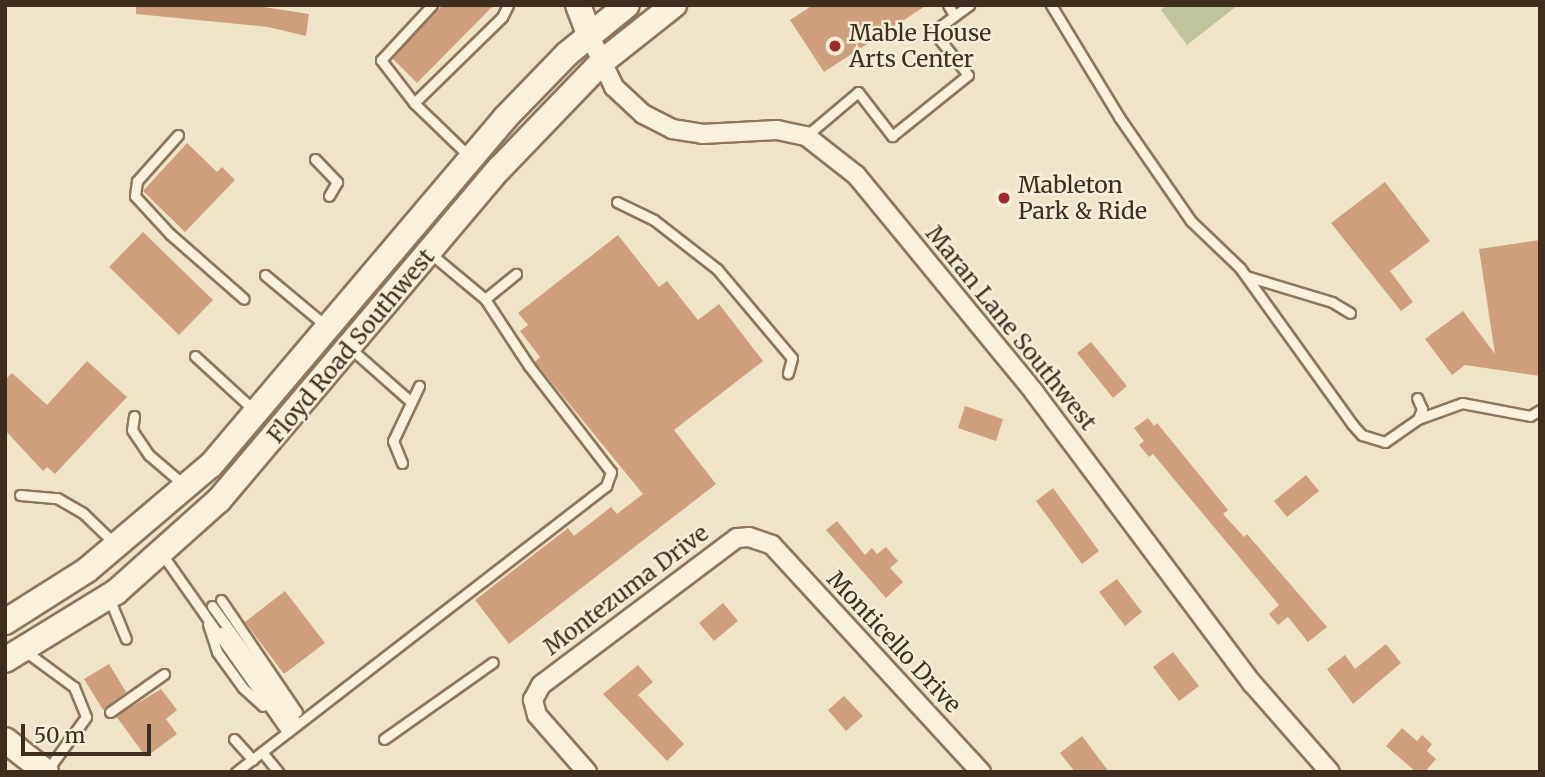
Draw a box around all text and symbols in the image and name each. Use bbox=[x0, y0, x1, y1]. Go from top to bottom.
place label: Mable House Arts Center bbox=[849, 19, 991, 73]
marker: Mable House Arts Center bbox=[827, 38, 843, 54]
place label: Mableton Park & Ride bbox=[1018, 171, 1147, 225]
marker: Mableton Park & Ride bbox=[996, 190, 1012, 206]
street label: Maran Lane Southwest bbox=[920, 220, 1102, 436]
street label: Floyd Road Southwest bbox=[262, 243, 440, 449]
street label: Montezuma Drive bbox=[538, 519, 714, 661]
street label: Monticello Drive bbox=[821, 565, 967, 719]
scale bar bbox=[24, 710, 154, 754]
text: 50 m bbox=[34, 722, 85, 749]

